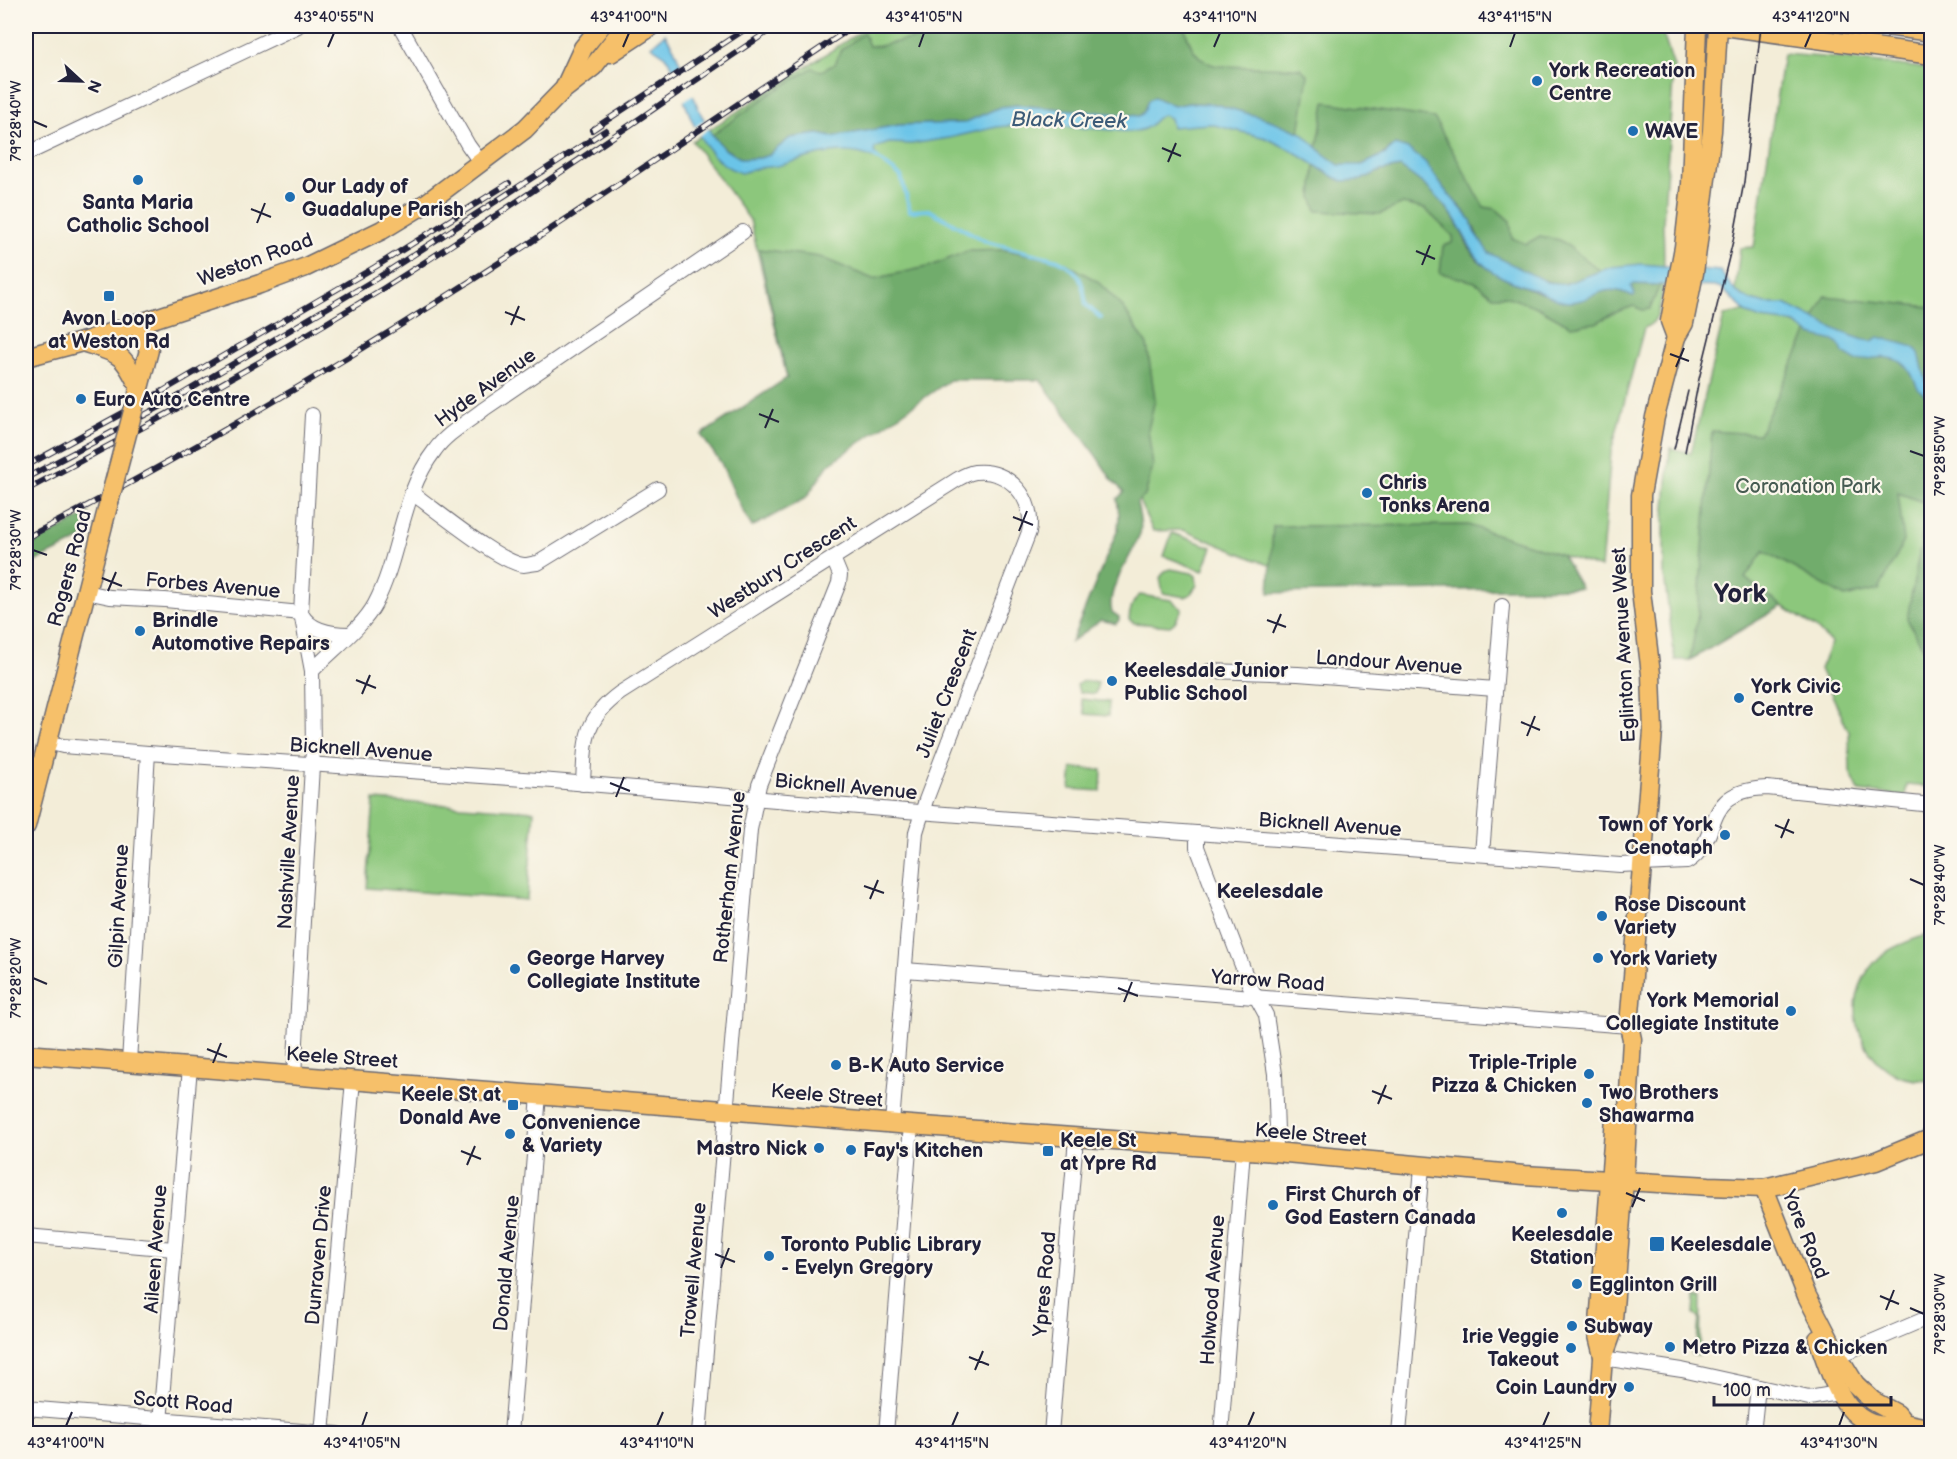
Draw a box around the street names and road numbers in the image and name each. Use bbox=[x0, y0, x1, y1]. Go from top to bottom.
street label: Weston Road bbox=[194, 228, 316, 292]
street label: Hyde Avenue bbox=[430, 343, 541, 432]
street label: Rogers Road bbox=[43, 507, 97, 629]
street label: Westbury Crescent bbox=[704, 511, 861, 625]
street label: Eglinton Avenue West bbox=[1607, 547, 1641, 743]
street label: Forbes Avenue bbox=[144, 568, 282, 604]
street label: Juliet Crescent bbox=[911, 625, 983, 762]
street label: Landour Avenue bbox=[1315, 646, 1463, 680]
street label: Bicknell Avenue bbox=[289, 733, 433, 767]
street label: Bicknell Avenue bbox=[773, 769, 919, 805]
street label: Nashville Avenue bbox=[273, 774, 305, 930]
street label: Rotherham Avenue bbox=[709, 790, 751, 964]
street label: Bicknell Avenue bbox=[1258, 808, 1402, 842]
street label: Gilpin Avenue bbox=[104, 843, 134, 969]
street label: Yarrow Road bbox=[1209, 965, 1326, 997]
street label: Keele Street bbox=[285, 1042, 399, 1074]
street label: Keele Street bbox=[770, 1079, 884, 1113]
street label: Keele Street bbox=[1254, 1118, 1368, 1152]
street label: Aileen Avenue bbox=[140, 1184, 172, 1314]
street label: Dunraven Drive bbox=[301, 1184, 337, 1326]
street label: Yore Road bbox=[1776, 1185, 1834, 1282]
street label: Donald Avenue bbox=[489, 1194, 525, 1332]
street label: Trowell Avenue bbox=[676, 1201, 712, 1339]
street label: Holwood Avenue bbox=[1196, 1214, 1230, 1366]
street label: Ypres Road bbox=[1028, 1230, 1062, 1339]
street label: Scott Road bbox=[132, 1387, 234, 1419]

